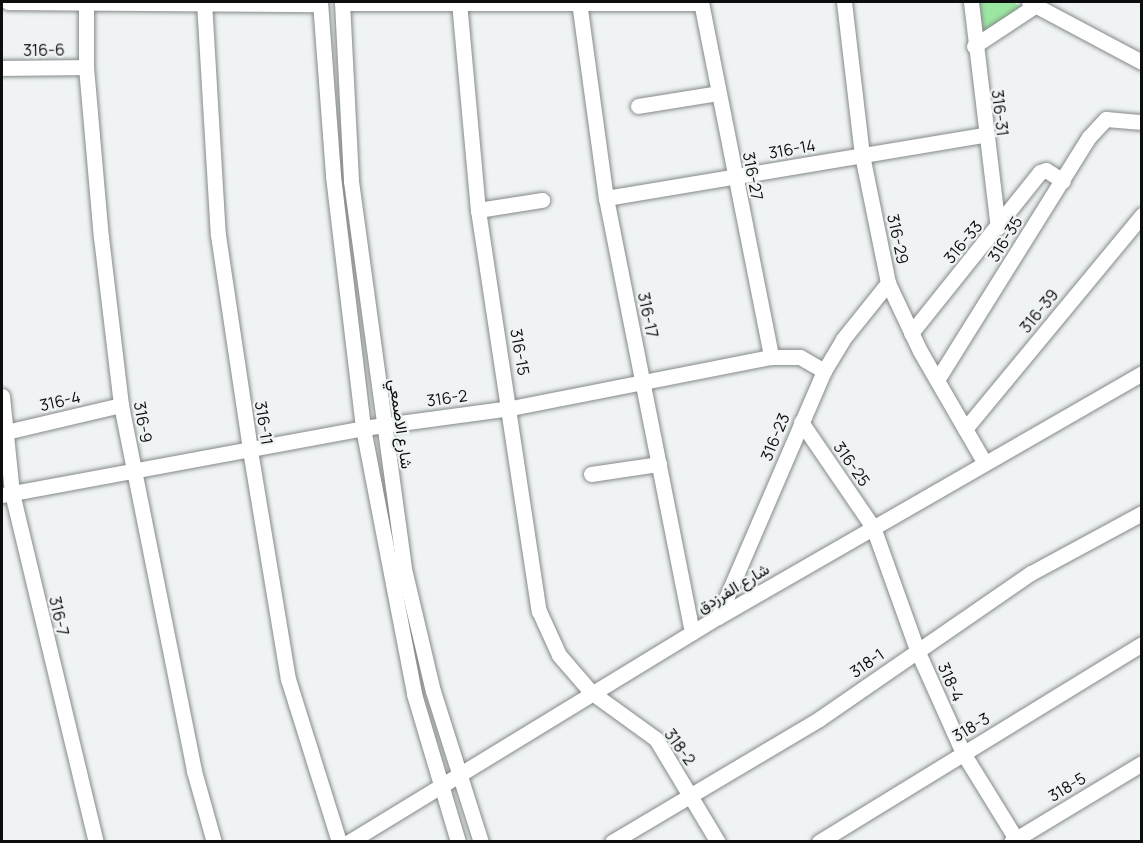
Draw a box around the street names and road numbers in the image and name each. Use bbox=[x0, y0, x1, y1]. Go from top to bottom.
street label: 316-6 bbox=[23, 40, 65, 60]
street label: 316-31 bbox=[988, 89, 1012, 137]
street label: 316-14 bbox=[767, 135, 817, 163]
street label: 316-27 bbox=[739, 150, 767, 202]
street label: 316-29 bbox=[883, 212, 913, 266]
street label: 316-35 bbox=[984, 213, 1026, 265]
street label: 316-33 bbox=[940, 217, 986, 267]
street label: 316-39 bbox=[1016, 285, 1062, 337]
street label: 316-17 bbox=[634, 291, 662, 339]
street label: 316-15 bbox=[506, 327, 534, 377]
street label: شارع الاصمعي bbox=[385, 378, 417, 470]
street label: 316-2 bbox=[425, 386, 469, 410]
street label: 316-4 bbox=[38, 387, 82, 415]
street label: 316-9 bbox=[130, 400, 156, 444]
street label: 316-11 bbox=[251, 400, 277, 446]
street label: 316-23 bbox=[756, 410, 794, 464]
street label: 316-25 bbox=[830, 438, 874, 490]
street label: شارع الفرزدق bbox=[694, 559, 772, 617]
street label: 316-7 bbox=[45, 594, 73, 638]
street label: 318-1 bbox=[846, 644, 888, 682]
street label: 318-4 bbox=[934, 660, 968, 704]
street label: 318-3 bbox=[949, 708, 993, 746]
street label: 318-2 bbox=[660, 725, 700, 769]
street label: 318-5 bbox=[1045, 768, 1089, 806]

